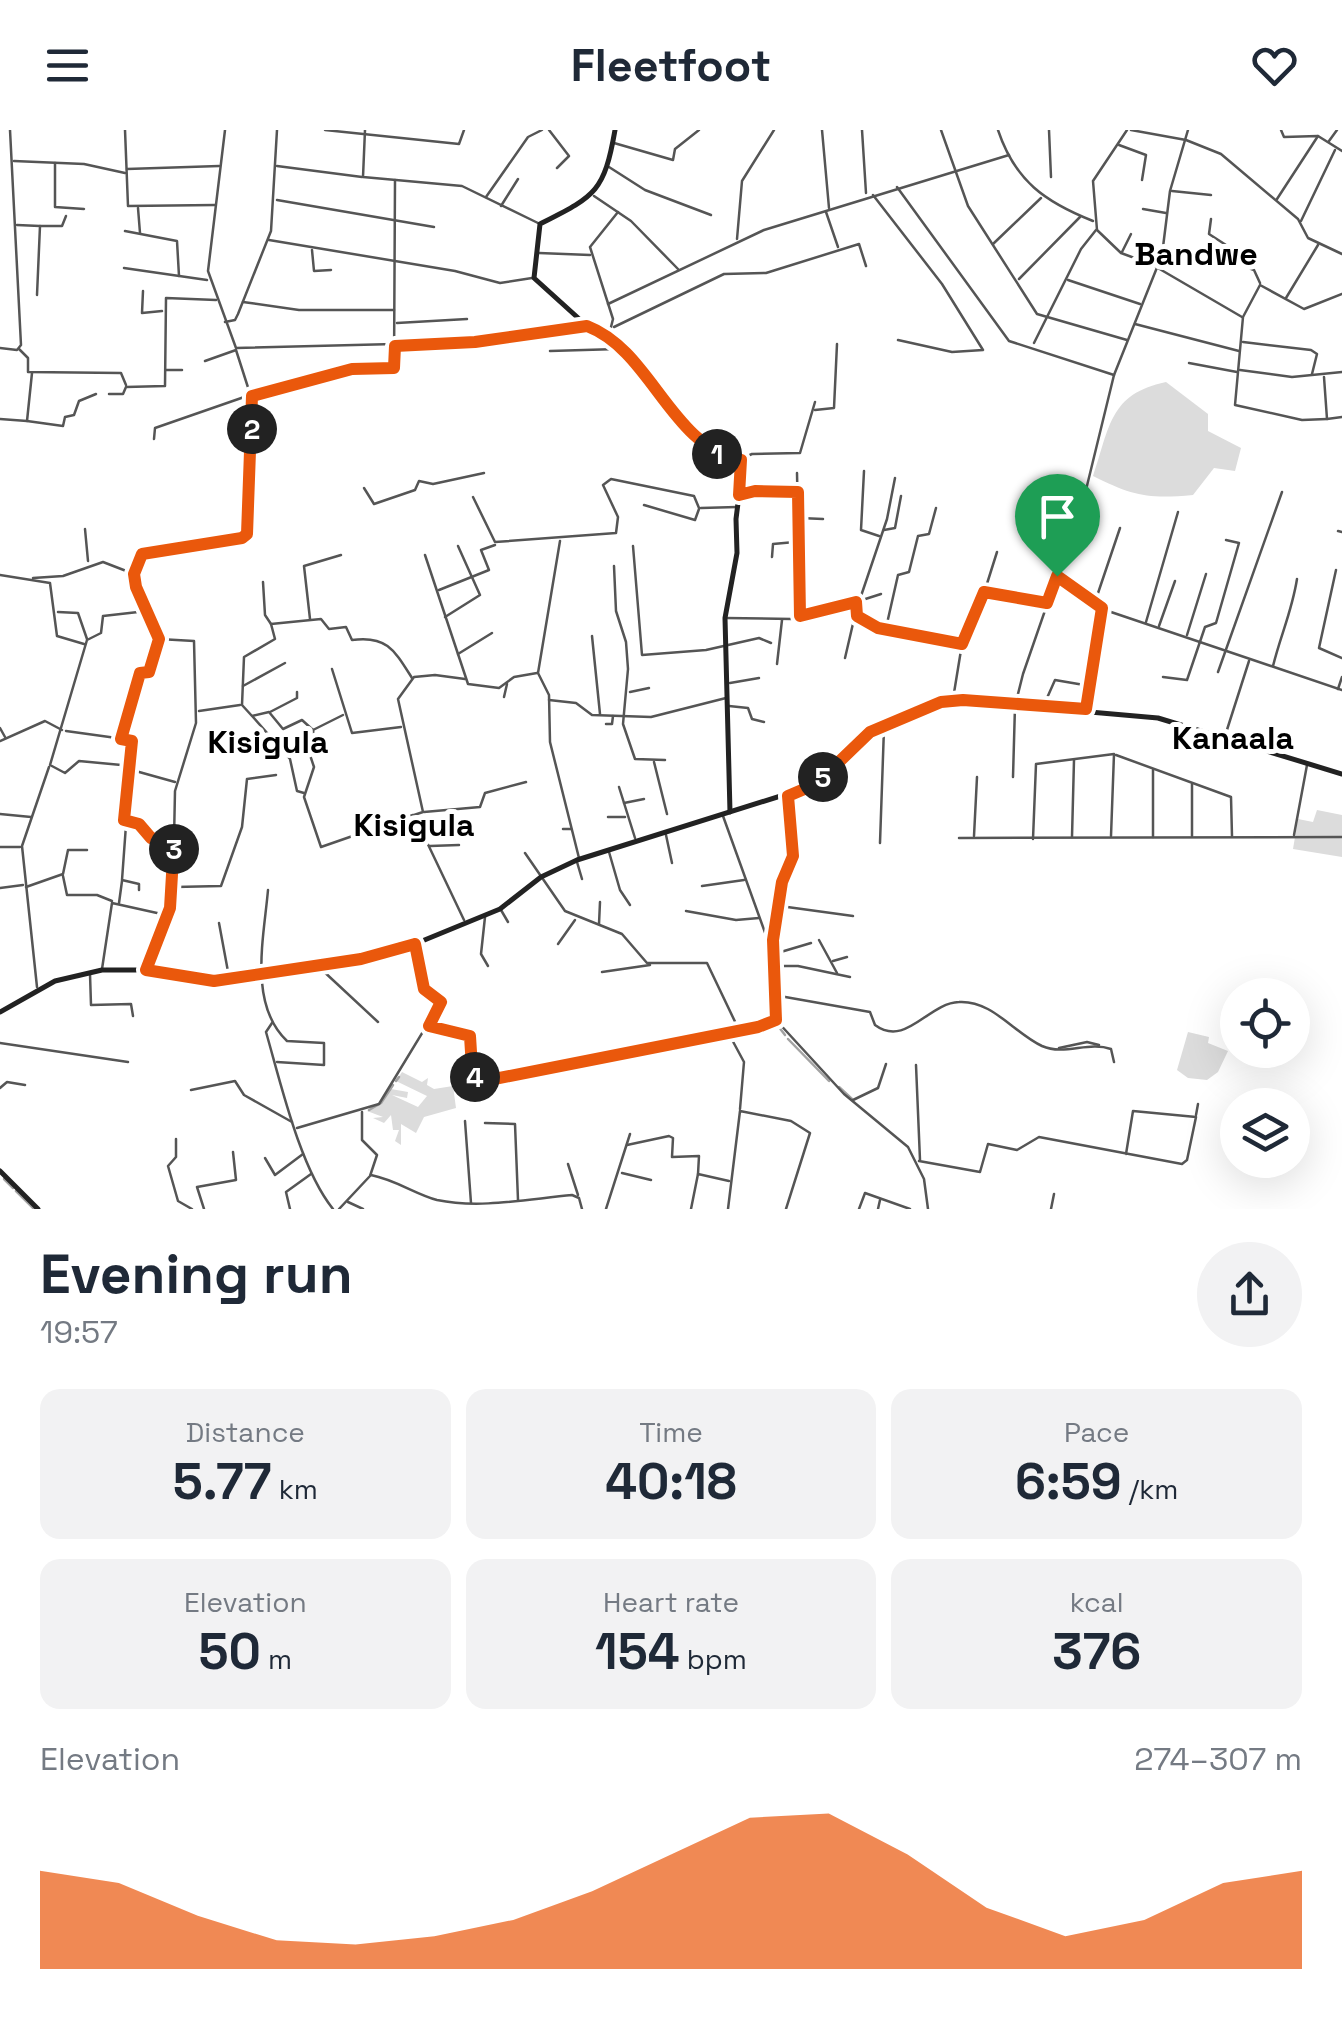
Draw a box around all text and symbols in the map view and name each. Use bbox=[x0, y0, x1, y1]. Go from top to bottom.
text: Fleetfoot bbox=[571, 37, 771, 94]
icon: menu bbox=[40, 38, 95, 93]
icon: heart bbox=[1247, 38, 1302, 93]
district label: Bandwe bbox=[1134, 234, 1258, 274]
pin: 2 bbox=[227, 404, 277, 454]
text: 2 bbox=[244, 411, 260, 447]
pin: 1 bbox=[692, 429, 742, 479]
text: 1 bbox=[711, 436, 723, 472]
pin bbox=[1015, 474, 1100, 577]
icon: arrive bbox=[1030, 489, 1085, 544]
district label: Kanaala bbox=[1172, 718, 1294, 758]
district label: Kisigula bbox=[208, 722, 328, 762]
pin: 5 bbox=[798, 752, 848, 802]
text: 5 bbox=[815, 759, 831, 795]
district label: Kisigula bbox=[354, 805, 474, 845]
pin: 3 bbox=[149, 824, 199, 874]
text: 3 bbox=[165, 831, 183, 867]
map controls bbox=[1220, 978, 1310, 1178]
button: locate bbox=[1220, 978, 1310, 1068]
pin: 4 bbox=[450, 1052, 500, 1102]
text: 4 bbox=[466, 1059, 484, 1095]
button: layers bbox=[1220, 1088, 1310, 1178]
text: Evening run bbox=[40, 1239, 353, 1309]
button: share bbox=[1197, 1242, 1302, 1347]
text: 19:57 bbox=[40, 1312, 118, 1352]
text: Distance bbox=[186, 1414, 305, 1450]
text: Time bbox=[639, 1414, 703, 1450]
text: Pace bbox=[1064, 1414, 1129, 1450]
text: 5.77 bbox=[173, 1450, 271, 1514]
text: 40:18 bbox=[605, 1450, 737, 1514]
text: 6:59 bbox=[1015, 1450, 1122, 1514]
text: km bbox=[271, 1471, 318, 1507]
text: /km bbox=[1122, 1471, 1178, 1507]
text: Elevation bbox=[184, 1584, 307, 1620]
text: Heart rate bbox=[603, 1584, 739, 1620]
text: kcal bbox=[1070, 1584, 1124, 1620]
text: 50 bbox=[198, 1620, 261, 1684]
text: 154 bbox=[595, 1620, 680, 1684]
text: 376 bbox=[1052, 1620, 1141, 1684]
text: m bbox=[261, 1641, 292, 1677]
text: bpm bbox=[680, 1641, 747, 1677]
text: Elevation bbox=[40, 1739, 180, 1779]
text: 274–307 m bbox=[1134, 1739, 1302, 1779]

